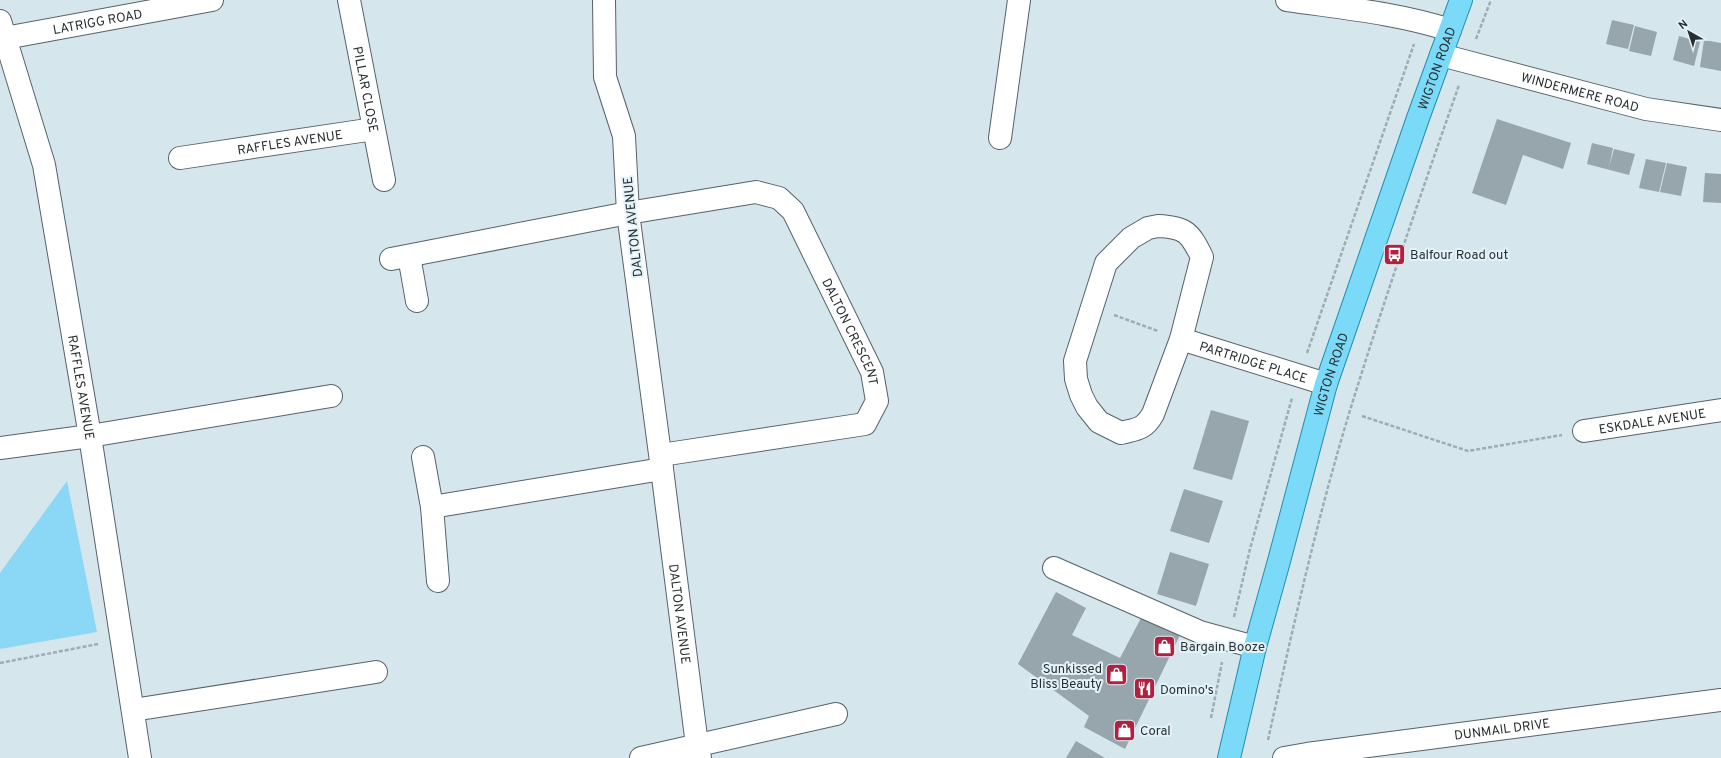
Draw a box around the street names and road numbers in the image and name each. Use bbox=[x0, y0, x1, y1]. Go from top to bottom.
street label: LATRIGG ROAD bbox=[52, 7, 144, 39]
street label: WIGTON ROAD bbox=[1416, 25, 1460, 112]
street label: PILLAR CLOSE bbox=[348, 45, 381, 134]
street label: WINDERMERE ROAD bbox=[1519, 70, 1640, 117]
street label: RAFFLES AVENUE bbox=[236, 128, 344, 159]
street label: DALTON AVENUE bbox=[621, 176, 647, 278]
street label: DALTON CRESCENT bbox=[817, 276, 880, 387]
street label: WIGTON ROAD bbox=[1312, 331, 1353, 418]
street label: RAFFLES AVENUE bbox=[63, 334, 97, 441]
street label: PARTRIDGE PLACE bbox=[1197, 339, 1309, 388]
street label: ESKDALE AVENUE bbox=[1598, 406, 1707, 439]
street label: DALTON AVENUE bbox=[664, 563, 693, 665]
street label: DUNMAIL DRIVE bbox=[1453, 716, 1551, 745]

